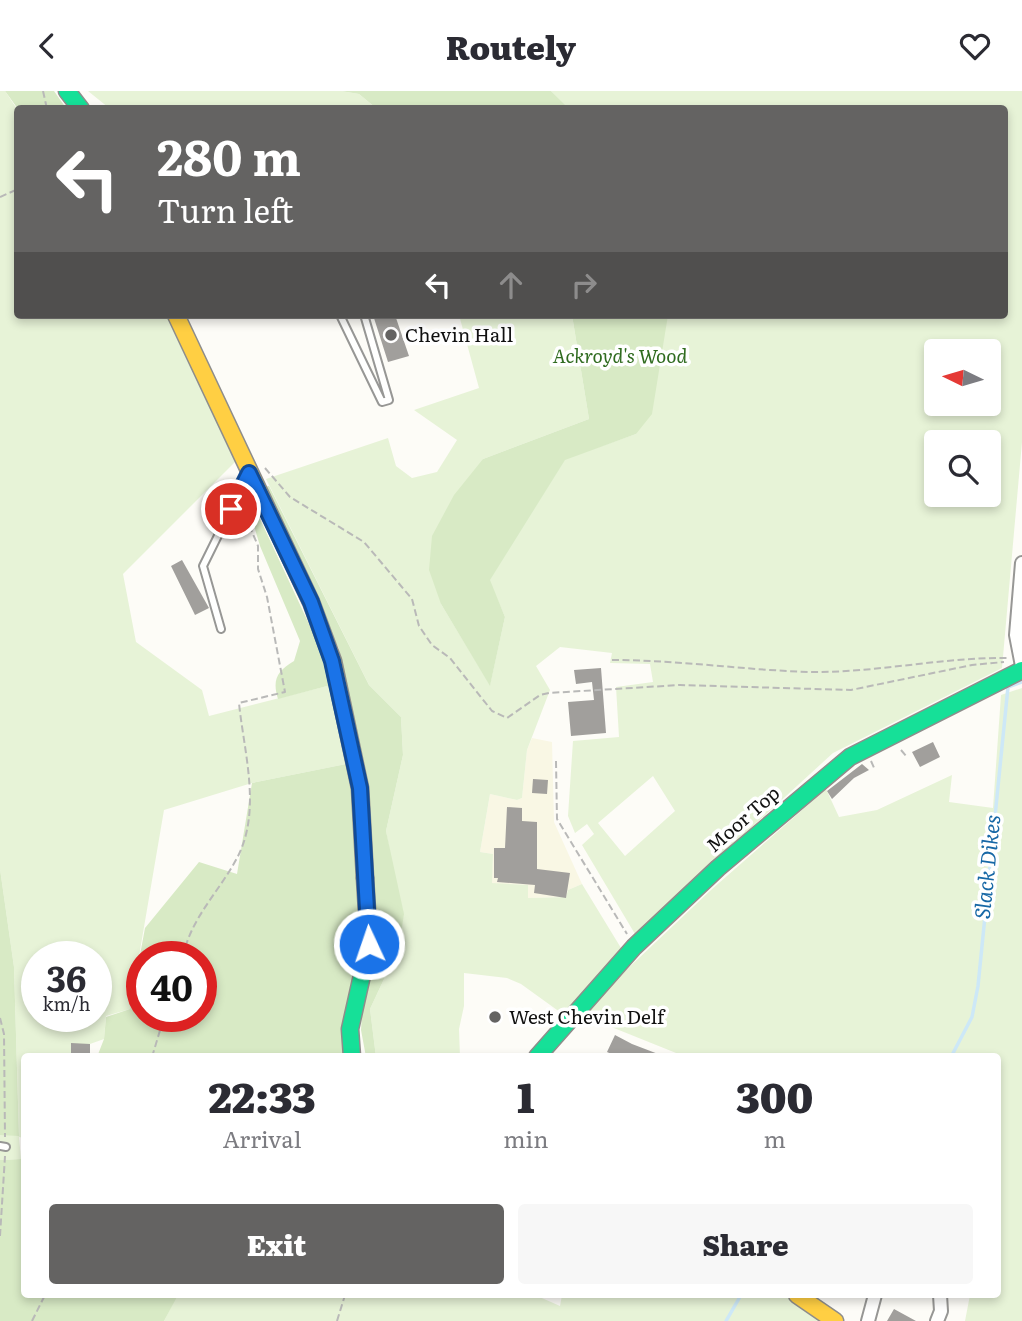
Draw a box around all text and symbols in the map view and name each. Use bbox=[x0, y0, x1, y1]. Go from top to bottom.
text: Routely bbox=[446, 22, 576, 70]
icon: back bbox=[28, 27, 66, 65]
icon: heart bbox=[956, 27, 994, 65]
text: 280 m bbox=[157, 118, 301, 191]
icon: left bbox=[42, 133, 133, 224]
text: Turn left bbox=[157, 185, 294, 233]
icon: left bbox=[419, 266, 457, 304]
icon: ahead bbox=[492, 266, 530, 304]
icon: right bbox=[565, 266, 603, 304]
place label: Chevin Hall bbox=[405, 320, 513, 348]
marker: Chevin Hall bbox=[383, 327, 399, 343]
north arrow bbox=[924, 339, 1001, 417]
map controls bbox=[924, 339, 1001, 507]
park label: Ackroyd's Wood bbox=[553, 341, 688, 369]
button: search bbox=[924, 430, 1001, 507]
pin bbox=[201, 479, 261, 539]
icon: arrive bbox=[212, 490, 250, 528]
street label: Moor Top bbox=[700, 779, 785, 858]
water label: Slack Dikes bbox=[965, 813, 1006, 920]
position arrow bbox=[332, 907, 406, 981]
speed limit sign: 40 bbox=[126, 941, 217, 1032]
text: 36 bbox=[47, 951, 86, 1003]
text: km/h bbox=[43, 990, 90, 1017]
place label: West Chevin Delf bbox=[509, 1002, 666, 1030]
marker: West Chevin Delf bbox=[487, 1009, 503, 1025]
text: 22:33 bbox=[209, 1064, 316, 1126]
text: 1 bbox=[517, 1064, 535, 1126]
text: 300 bbox=[736, 1064, 813, 1126]
text: Arrival bbox=[223, 1121, 301, 1155]
text: min bbox=[503, 1121, 548, 1155]
text: m bbox=[764, 1121, 786, 1155]
button: Exit bbox=[49, 1204, 504, 1284]
button: Share bbox=[518, 1204, 973, 1284]

